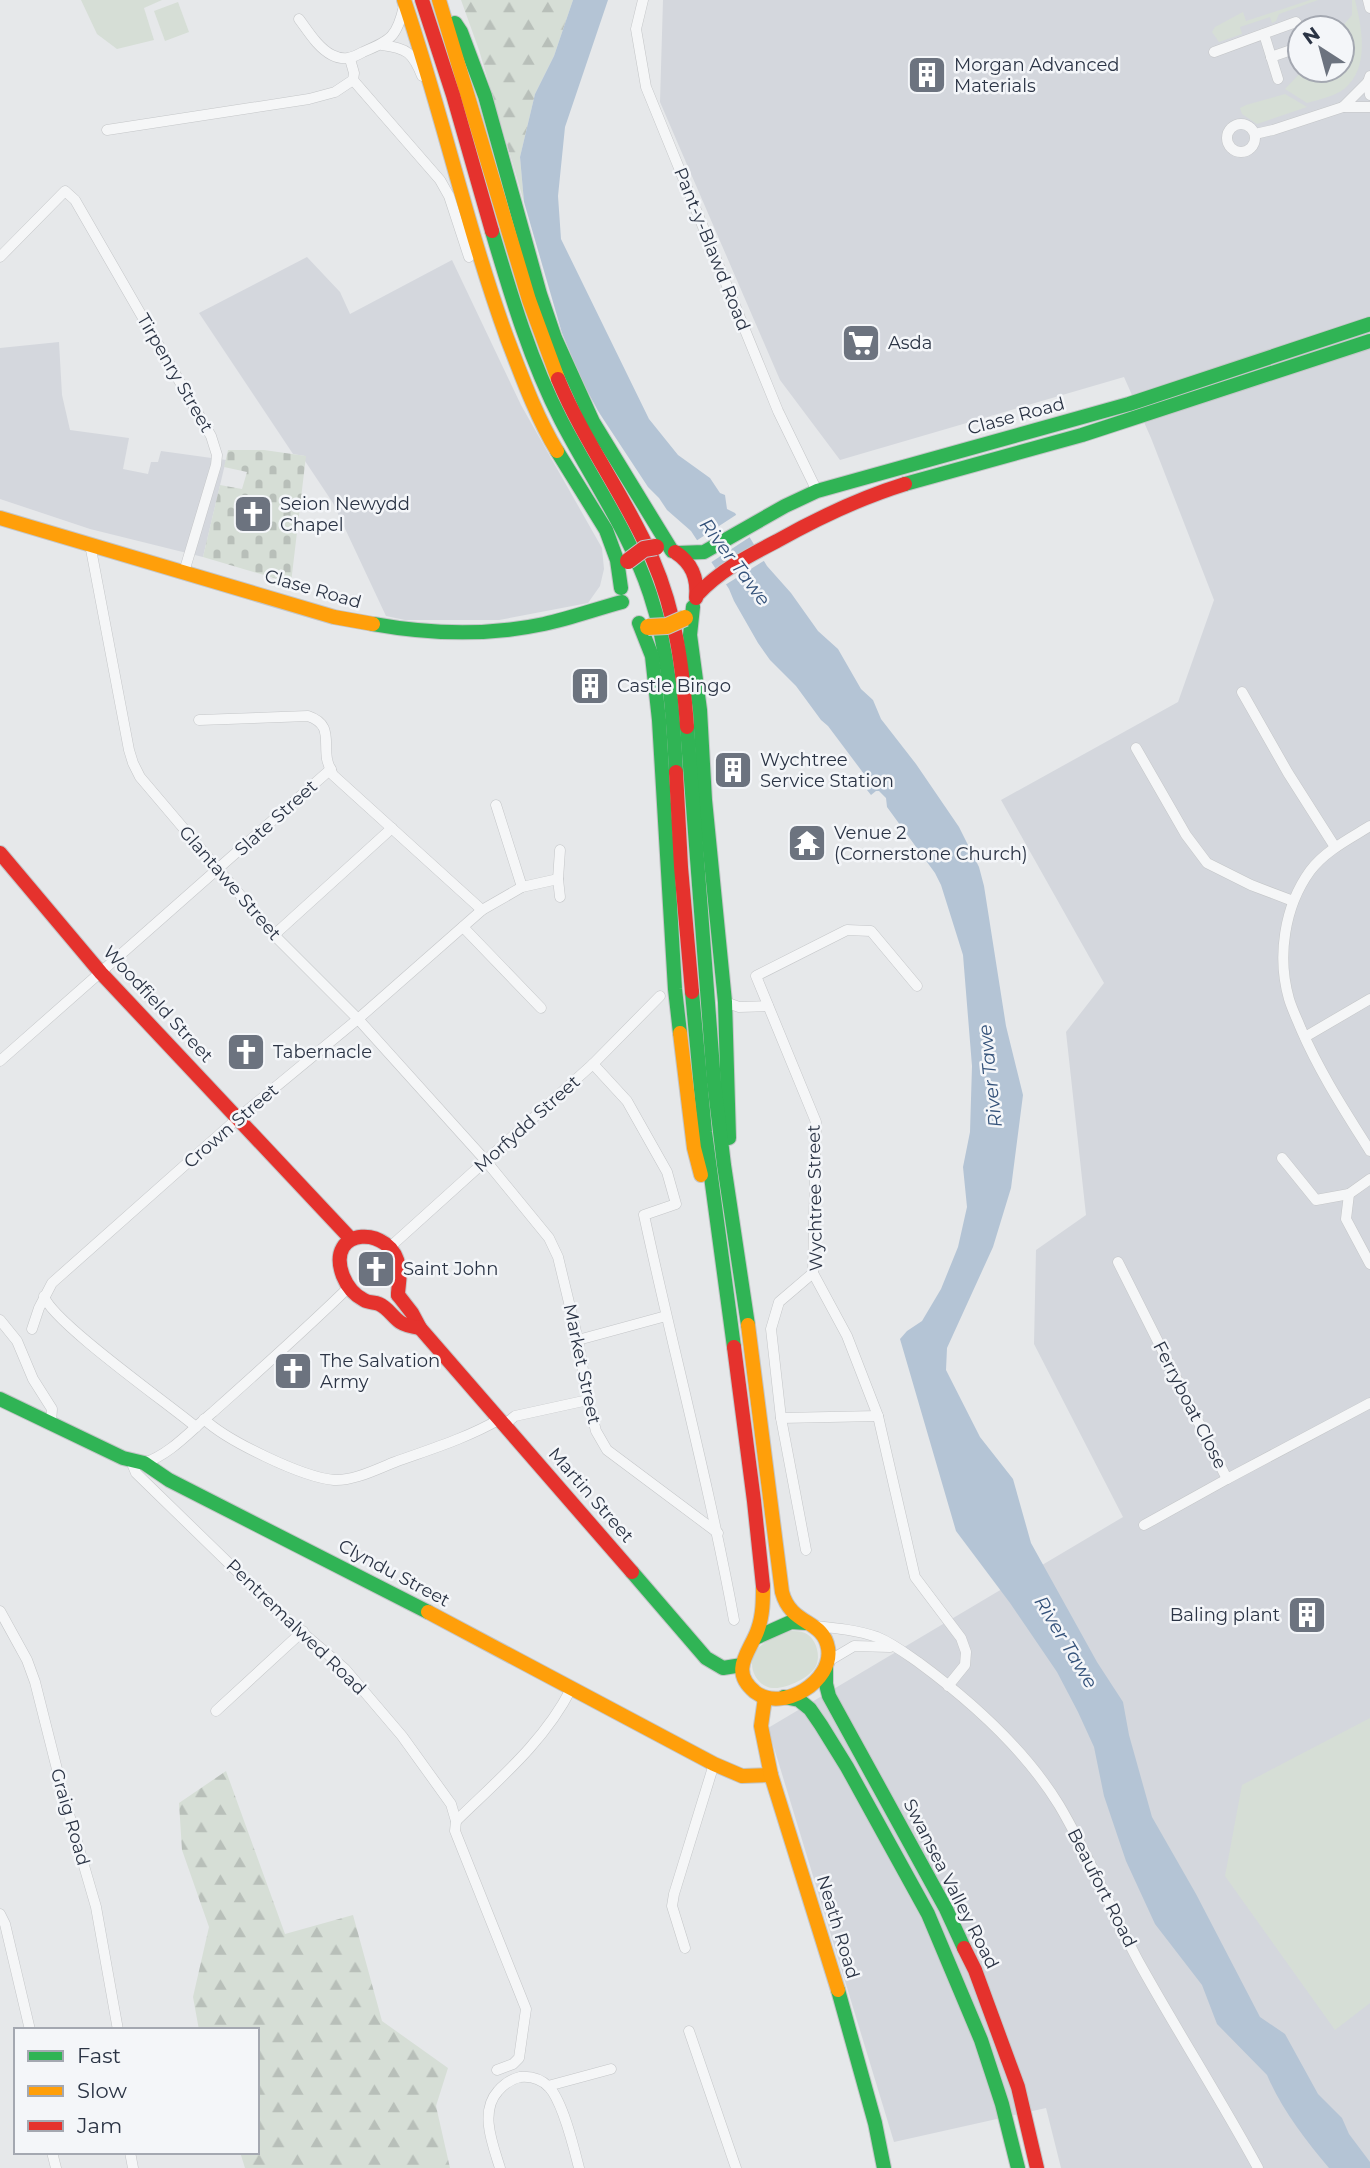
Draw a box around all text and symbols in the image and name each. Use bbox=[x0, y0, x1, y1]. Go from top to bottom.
north arrow bbox=[1286, 14, 1356, 84]
text: N bbox=[1298, 22, 1324, 49]
building icon: Morgan Advanced Materials bbox=[906, 54, 948, 96]
place label: Morgan Advanced Materials bbox=[954, 54, 1120, 97]
street label: Pant-y-Blawd Road bbox=[669, 164, 755, 334]
street label: Tirpenry Street bbox=[132, 310, 218, 436]
supermarket icon: Asda bbox=[840, 322, 882, 364]
place label: Asda bbox=[888, 332, 932, 354]
street label: Clase Road bbox=[965, 392, 1067, 440]
church icon: Seion Newydd Chapel bbox=[232, 493, 274, 535]
place label: Seion Newydd Chapel bbox=[280, 493, 410, 536]
water label: River Tawe bbox=[695, 514, 775, 610]
street label: Clase Road bbox=[262, 565, 364, 613]
building icon: Castle Bingo bbox=[569, 665, 611, 707]
place label: Castle Bingo bbox=[617, 675, 731, 697]
building icon: Wychtree Service Station bbox=[712, 749, 754, 791]
place label: Wychtree Service Station bbox=[760, 749, 894, 792]
street label: Slate Street bbox=[230, 775, 322, 861]
street label: Glantawe Street bbox=[174, 821, 286, 945]
temple icon: Venue 2 (Cornerstone Church) bbox=[786, 822, 828, 864]
place label: Venue 2 (Cornerstone Church) bbox=[834, 822, 1028, 865]
street label: Woodfield Street bbox=[98, 941, 218, 1067]
water label: River Tawe bbox=[973, 1023, 1007, 1129]
church icon: Tabernacle bbox=[225, 1031, 267, 1073]
place label: Tabernacle bbox=[273, 1041, 372, 1063]
street label: Morfydd Street bbox=[470, 1071, 584, 1177]
street label: Crown Street bbox=[179, 1079, 283, 1173]
street label: Wychtree Street bbox=[803, 1124, 827, 1272]
church icon: Saint John bbox=[355, 1248, 397, 1290]
place label: Saint John bbox=[403, 1258, 498, 1280]
street label: Market Street bbox=[558, 1302, 606, 1426]
street label: Ferryboat Close bbox=[1148, 1337, 1232, 1473]
church icon: The Salvation Army bbox=[272, 1350, 314, 1392]
place label: The Salvation Army bbox=[320, 1350, 440, 1393]
street label: Martin Street bbox=[544, 1443, 638, 1547]
street label: Clyndu Street bbox=[335, 1534, 453, 1612]
street label: Pentremalwed Road bbox=[222, 1555, 370, 1699]
water label: River Tawe bbox=[1029, 1592, 1103, 1692]
building icon: Baling plant bbox=[1286, 1594, 1328, 1636]
place label: Baling plant bbox=[1170, 1604, 1280, 1626]
street label: Graig Road bbox=[46, 1766, 94, 1868]
street label: Swansea Valley Road bbox=[899, 1795, 1003, 1973]
street label: Beaufort Road bbox=[1063, 1825, 1141, 1951]
street label: Neath Road bbox=[812, 1873, 864, 1981]
legend bbox=[14, 2028, 259, 2154]
text: Fast bbox=[77, 2043, 121, 2068]
text: Slow bbox=[77, 2078, 127, 2103]
text: Jam bbox=[76, 2113, 122, 2138]

